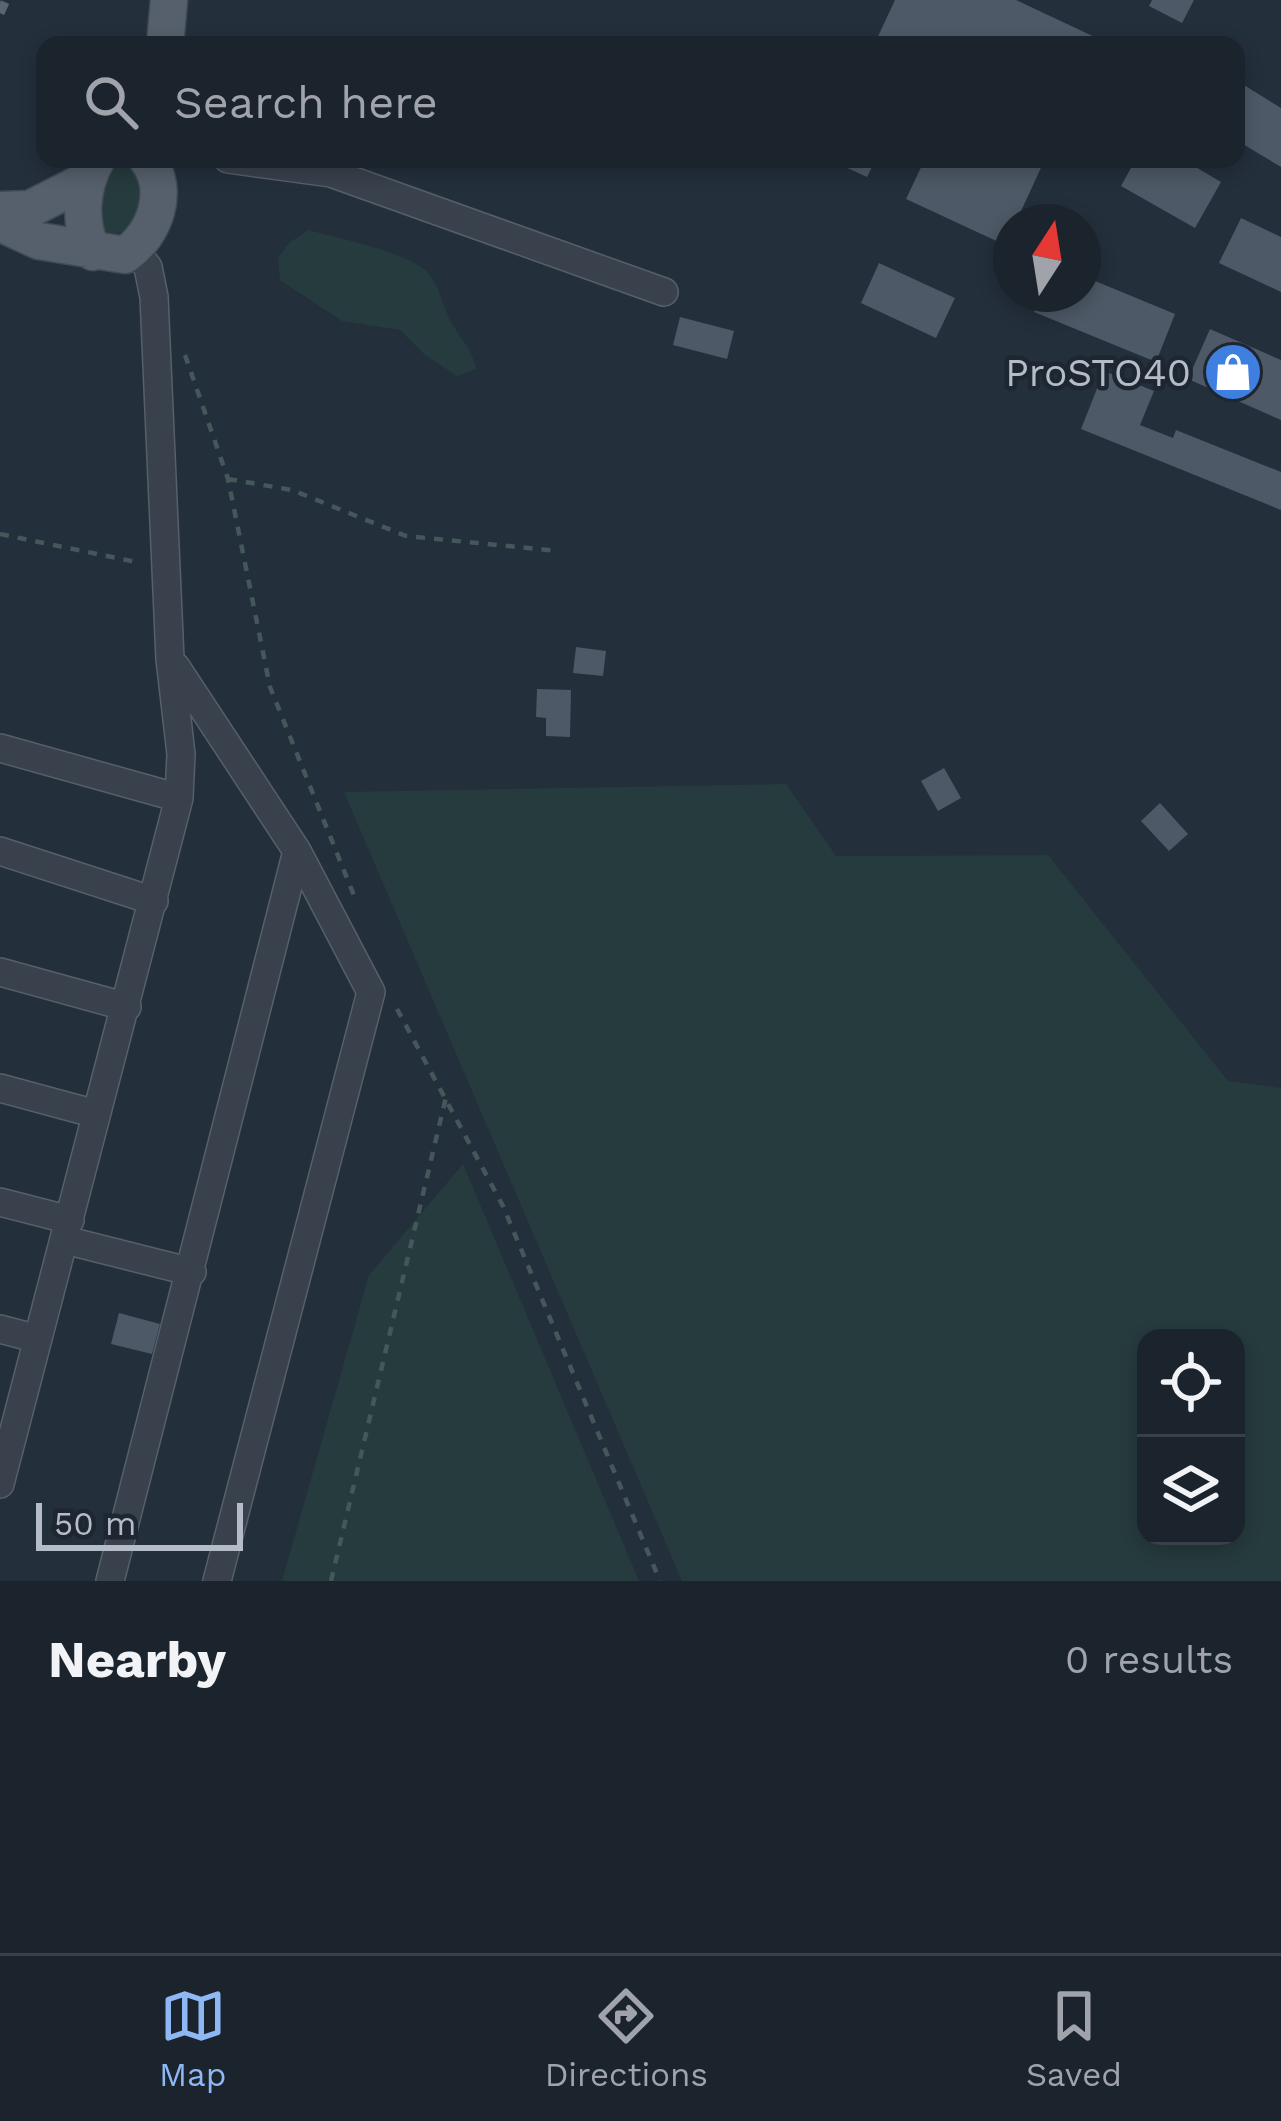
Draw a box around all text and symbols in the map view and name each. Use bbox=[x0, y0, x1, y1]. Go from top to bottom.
search box bbox=[36, 36, 1245, 168]
icon: search bbox=[78, 69, 144, 135]
text: Search here bbox=[174, 76, 438, 129]
north arrow bbox=[993, 204, 1101, 312]
shop icon: ProSTO40 bbox=[1202, 341, 1264, 403]
place label: ProSTO40 bbox=[1005, 350, 1191, 395]
map controls bbox=[1137, 1329, 1245, 1545]
button: locate bbox=[1137, 1329, 1245, 1437]
button: layers bbox=[1137, 1437, 1245, 1545]
scale bar bbox=[36, 1497, 243, 1550]
text: 50 m bbox=[54, 1504, 136, 1543]
text: Nearby bbox=[48, 1630, 226, 1689]
text: 0 results bbox=[1065, 1637, 1233, 1682]
tab: Map bbox=[159, 1983, 226, 2094]
tab: Directions bbox=[545, 1983, 708, 2094]
tab: Saved bbox=[1026, 1983, 1122, 2094]

